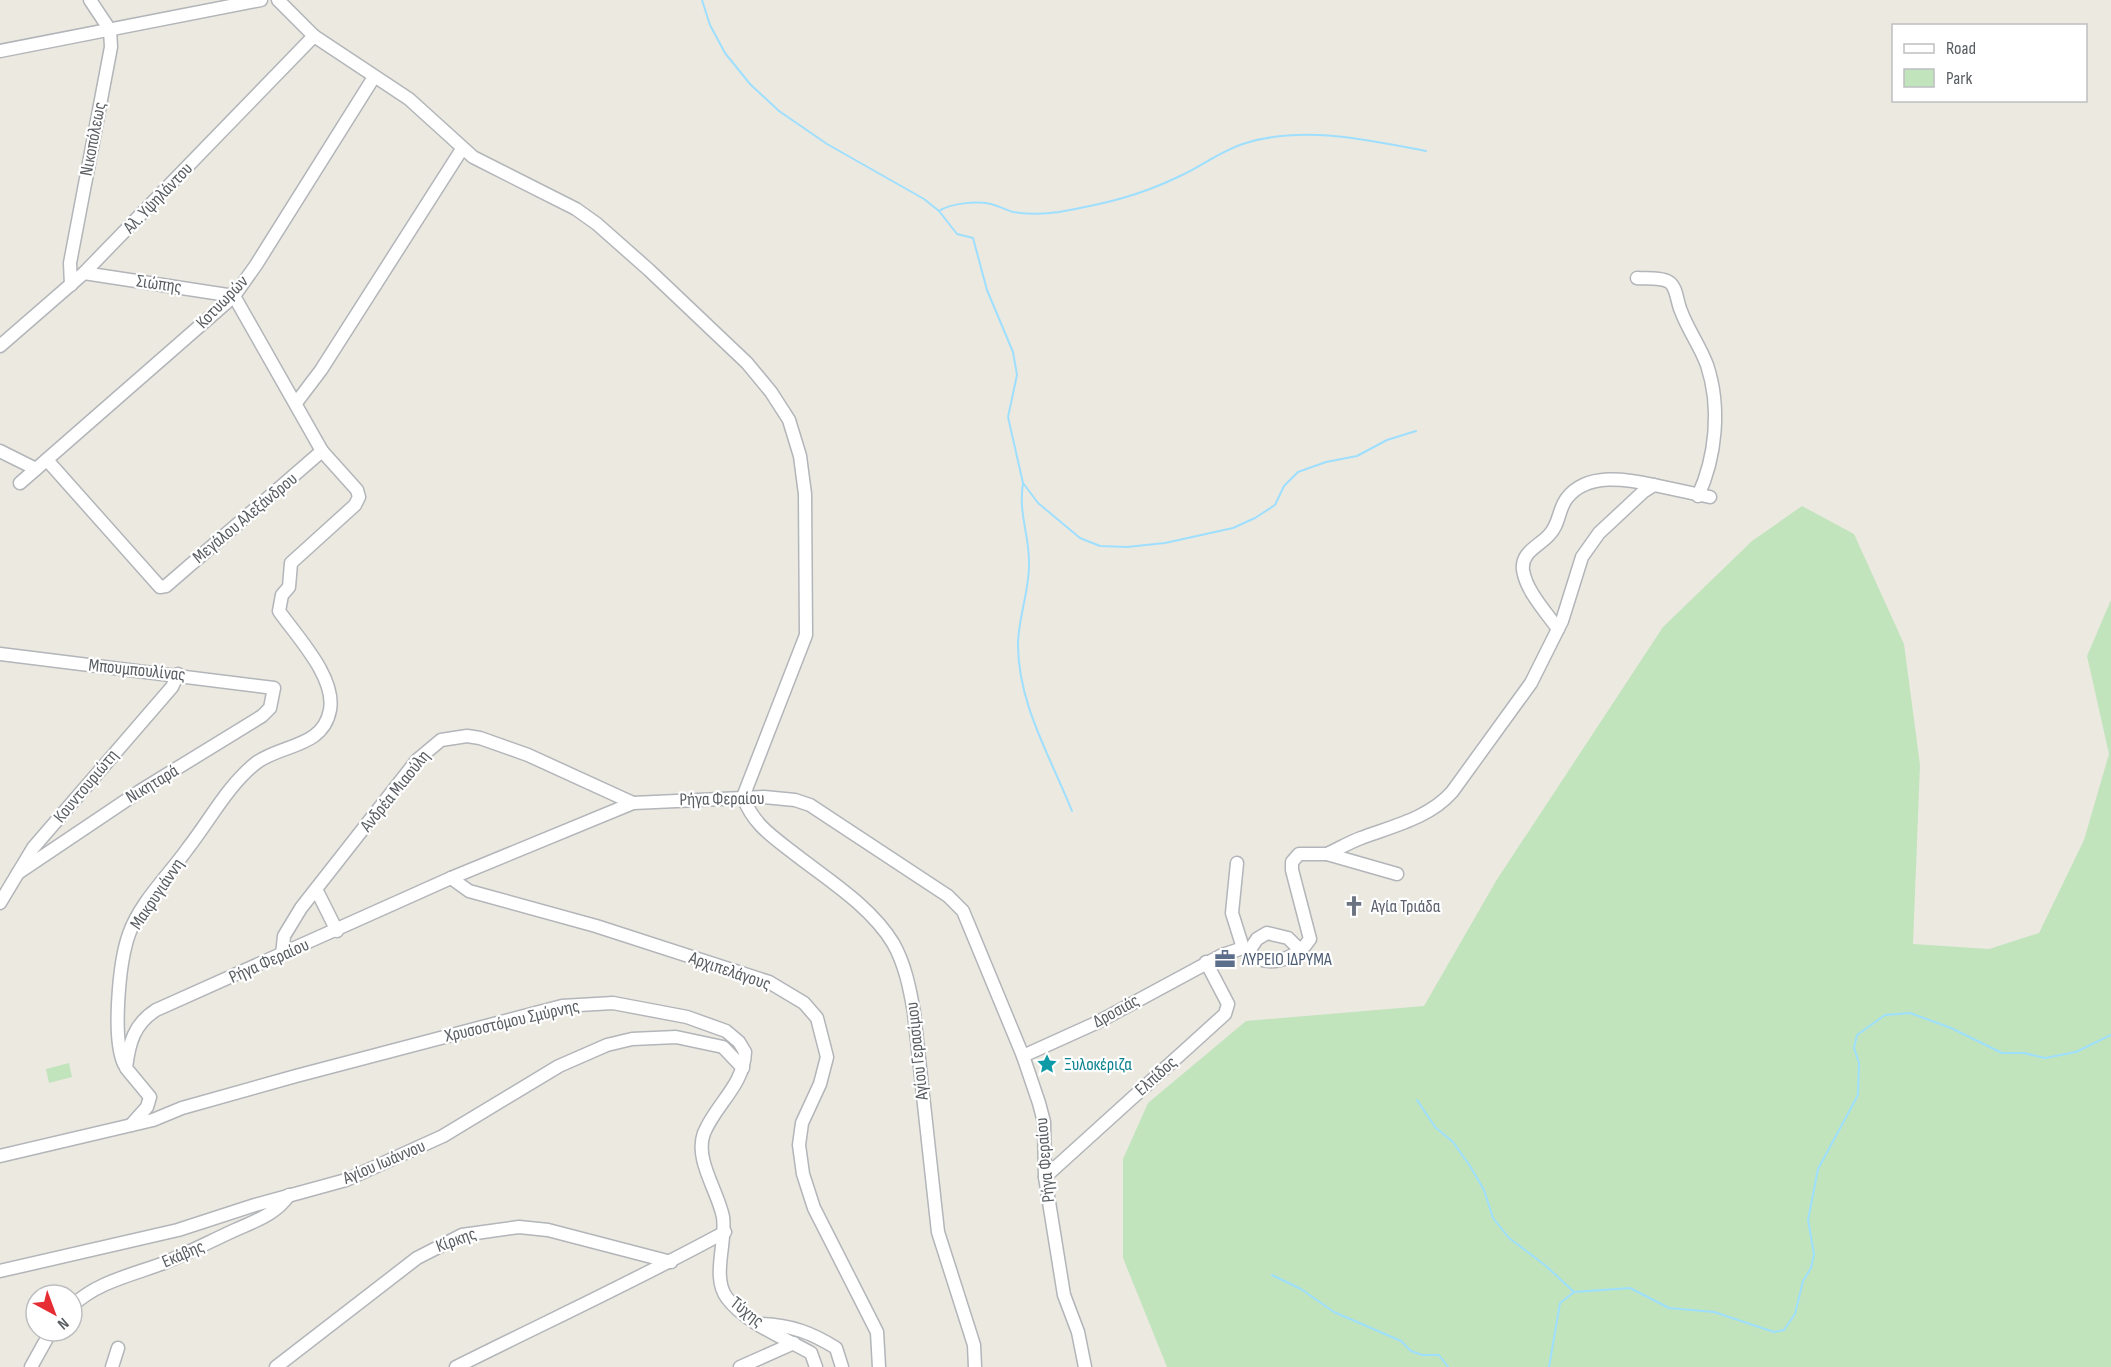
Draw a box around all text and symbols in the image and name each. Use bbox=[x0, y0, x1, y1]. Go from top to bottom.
legend bbox=[1892, 24, 2087, 102]
text: Road bbox=[1946, 38, 1976, 59]
text: Park bbox=[1946, 68, 1972, 89]
street label: Νικοπόλεως bbox=[76, 100, 110, 178]
street label: Αλ. Υψηλάντου bbox=[118, 158, 197, 239]
street label: Σιώπης bbox=[135, 270, 183, 298]
street label: Κοτυωρών bbox=[192, 271, 252, 333]
street label: Μεγάλου Αλεξάνδρου bbox=[189, 468, 301, 568]
street label: Μπουμπουλίνας bbox=[88, 654, 186, 686]
street label: Κουντουριώτη bbox=[49, 745, 123, 827]
street label: Ανδρέα Μιαούλη bbox=[355, 746, 434, 837]
street label: Νικηταρά bbox=[122, 760, 182, 808]
street label: Ρήγα Φεραίου bbox=[679, 788, 765, 810]
street label: Μακρυγιάννη bbox=[126, 855, 188, 933]
church icon: Αγία Τριάδα bbox=[1342, 894, 1366, 918]
place label: Αγία Τριάδα bbox=[1370, 896, 1441, 917]
street label: Ρήγα Φεραίου bbox=[226, 934, 312, 988]
street label: Αρχιπελάγους bbox=[685, 947, 774, 995]
office icon: ΛΥΡΕΙΟ ΙΔΡΥΜΑ bbox=[1213, 947, 1237, 971]
place label: ΛΥΡΕΙΟ ΙΔΡΥΜΑ bbox=[1241, 949, 1332, 970]
street label: Δροσιάς bbox=[1089, 990, 1143, 1032]
street label: Χρυσοστόμου Σμύρνης bbox=[442, 995, 581, 1047]
street label: Αγίου Γερασίμου bbox=[901, 1001, 933, 1102]
place icon: Ξυλοκέριζα bbox=[1035, 1052, 1059, 1076]
street label: Ελπίδος bbox=[1131, 1052, 1181, 1100]
place label: Ξυλοκέριζα bbox=[1064, 1054, 1132, 1075]
street label: Ρήγα Φεραίου bbox=[1031, 1117, 1059, 1203]
street label: Αγίου Ιωάννου bbox=[339, 1135, 428, 1189]
street label: Κίρκης bbox=[433, 1223, 479, 1257]
street label: Εκάβης bbox=[159, 1236, 207, 1272]
north arrow bbox=[24, 1283, 84, 1343]
street label: Τύχης bbox=[726, 1292, 768, 1332]
text: N bbox=[53, 1313, 72, 1333]

